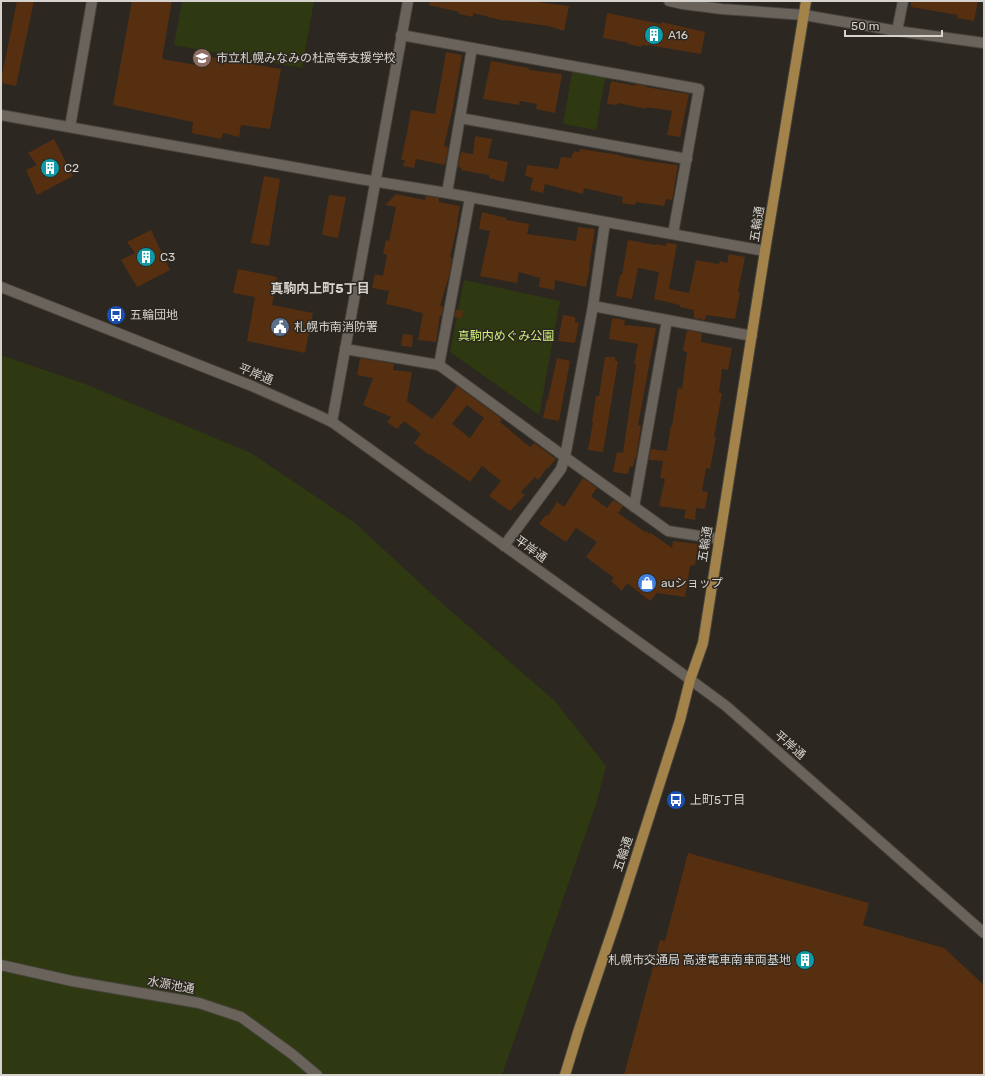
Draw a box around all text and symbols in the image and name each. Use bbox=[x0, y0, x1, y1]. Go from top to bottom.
scale bar bbox=[845, 12, 942, 38]
text: 50 m bbox=[851, 19, 879, 33]
building icon: A16 bbox=[643, 24, 665, 46]
place label: A16 bbox=[668, 28, 688, 42]
school or university icon: 市立札幌みなみの杜高等支援学校 bbox=[191, 47, 213, 69]
place label: 市立札幌みなみの杜高等支援学校 bbox=[216, 51, 396, 65]
building icon: C2 bbox=[39, 157, 61, 179]
place label: C2 bbox=[64, 161, 79, 175]
street label: 五輪通 bbox=[747, 205, 767, 243]
building icon: C3 bbox=[135, 246, 157, 268]
place label: C3 bbox=[160, 250, 175, 264]
district label: 真駒内上町5丁目 bbox=[270, 281, 370, 296]
bus stop icon: 五輪団地 bbox=[105, 304, 127, 326]
place label: 五輪団地 bbox=[130, 308, 178, 322]
public building icon: 札幌市南消防署 bbox=[269, 316, 291, 338]
place label: 札幌市南消防署 bbox=[294, 320, 378, 334]
park label: 真駒内めぐみ公園 bbox=[458, 329, 554, 343]
street label: 平岸通 bbox=[237, 361, 275, 387]
street label: 五輪通 bbox=[695, 525, 715, 563]
street label: 平岸通 bbox=[512, 533, 550, 565]
shop icon: auショップ bbox=[636, 572, 658, 594]
place label: auショップ bbox=[661, 576, 723, 590]
street label: 平岸通 bbox=[772, 728, 808, 762]
bus stop icon: 上町5丁目 bbox=[665, 789, 687, 811]
place label: 上町5丁目 bbox=[690, 793, 745, 807]
street label: 五輪通 bbox=[611, 835, 635, 873]
building icon: 札幌市交通局 高速電車南車両基地 bbox=[794, 949, 816, 971]
place label: 札幌市交通局 高速電車南車両基地 bbox=[608, 953, 791, 967]
street label: 水源池通 bbox=[146, 974, 196, 996]

